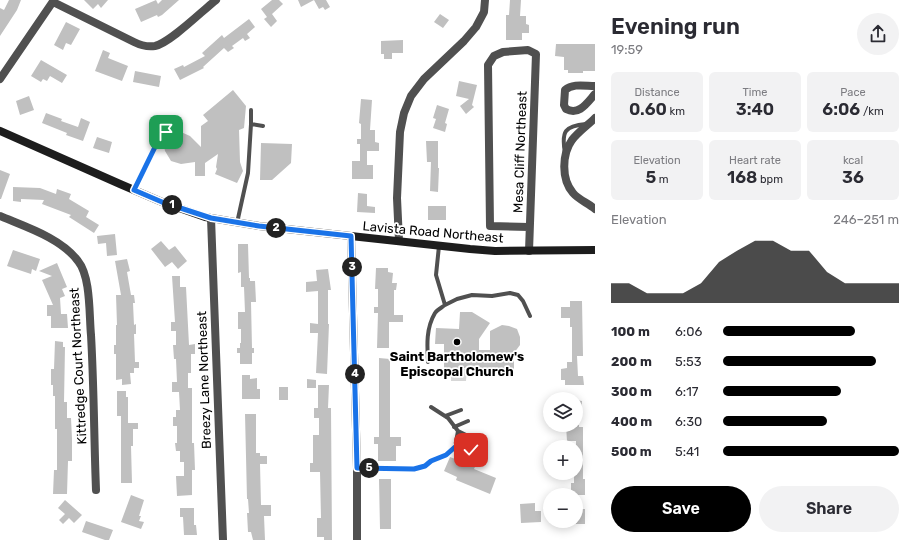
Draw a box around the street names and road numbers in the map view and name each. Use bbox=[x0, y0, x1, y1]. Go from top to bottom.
street label: Mesa Cliff Northeast bbox=[510, 91, 530, 213]
street label: Lavista Road Northeast bbox=[362, 218, 504, 246]
street label: Kittredge Court Northeast bbox=[66, 287, 91, 445]
street label: Breezy Lane Northeast bbox=[194, 311, 214, 449]

